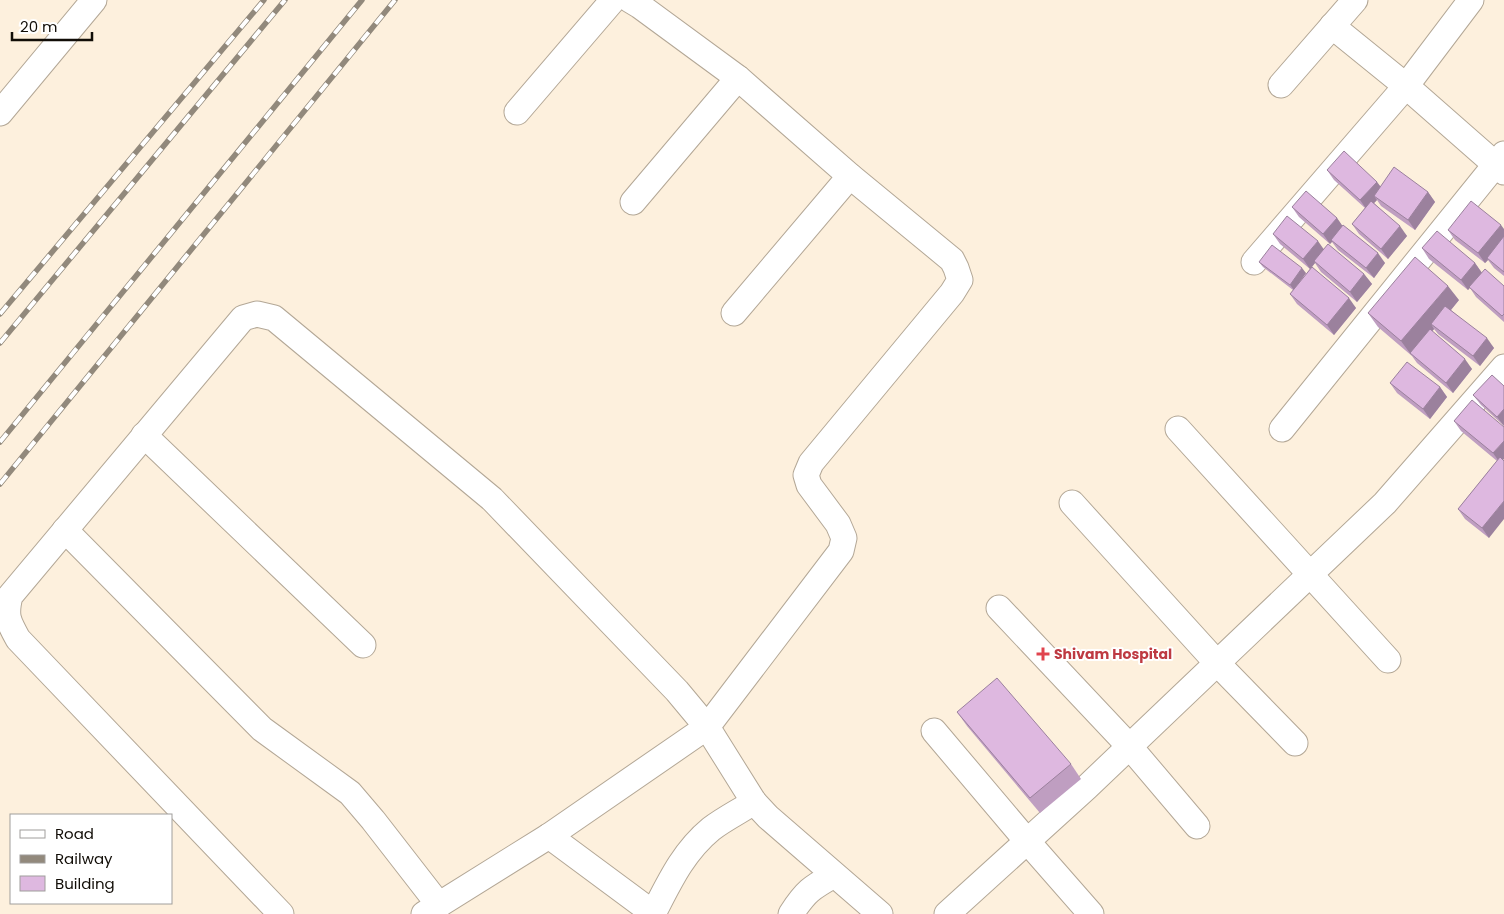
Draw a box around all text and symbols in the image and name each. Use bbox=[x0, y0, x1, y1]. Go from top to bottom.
scale bar bbox=[12, 10, 92, 42]
text: 20 m bbox=[20, 16, 58, 37]
place label: Shivam Hospital bbox=[1054, 644, 1172, 664]
marker: Shivam Hospital bbox=[1036, 647, 1050, 661]
legend bbox=[10, 814, 172, 904]
text: Road bbox=[55, 823, 94, 844]
text: Railway bbox=[55, 848, 113, 869]
text: Building bbox=[55, 873, 115, 894]

